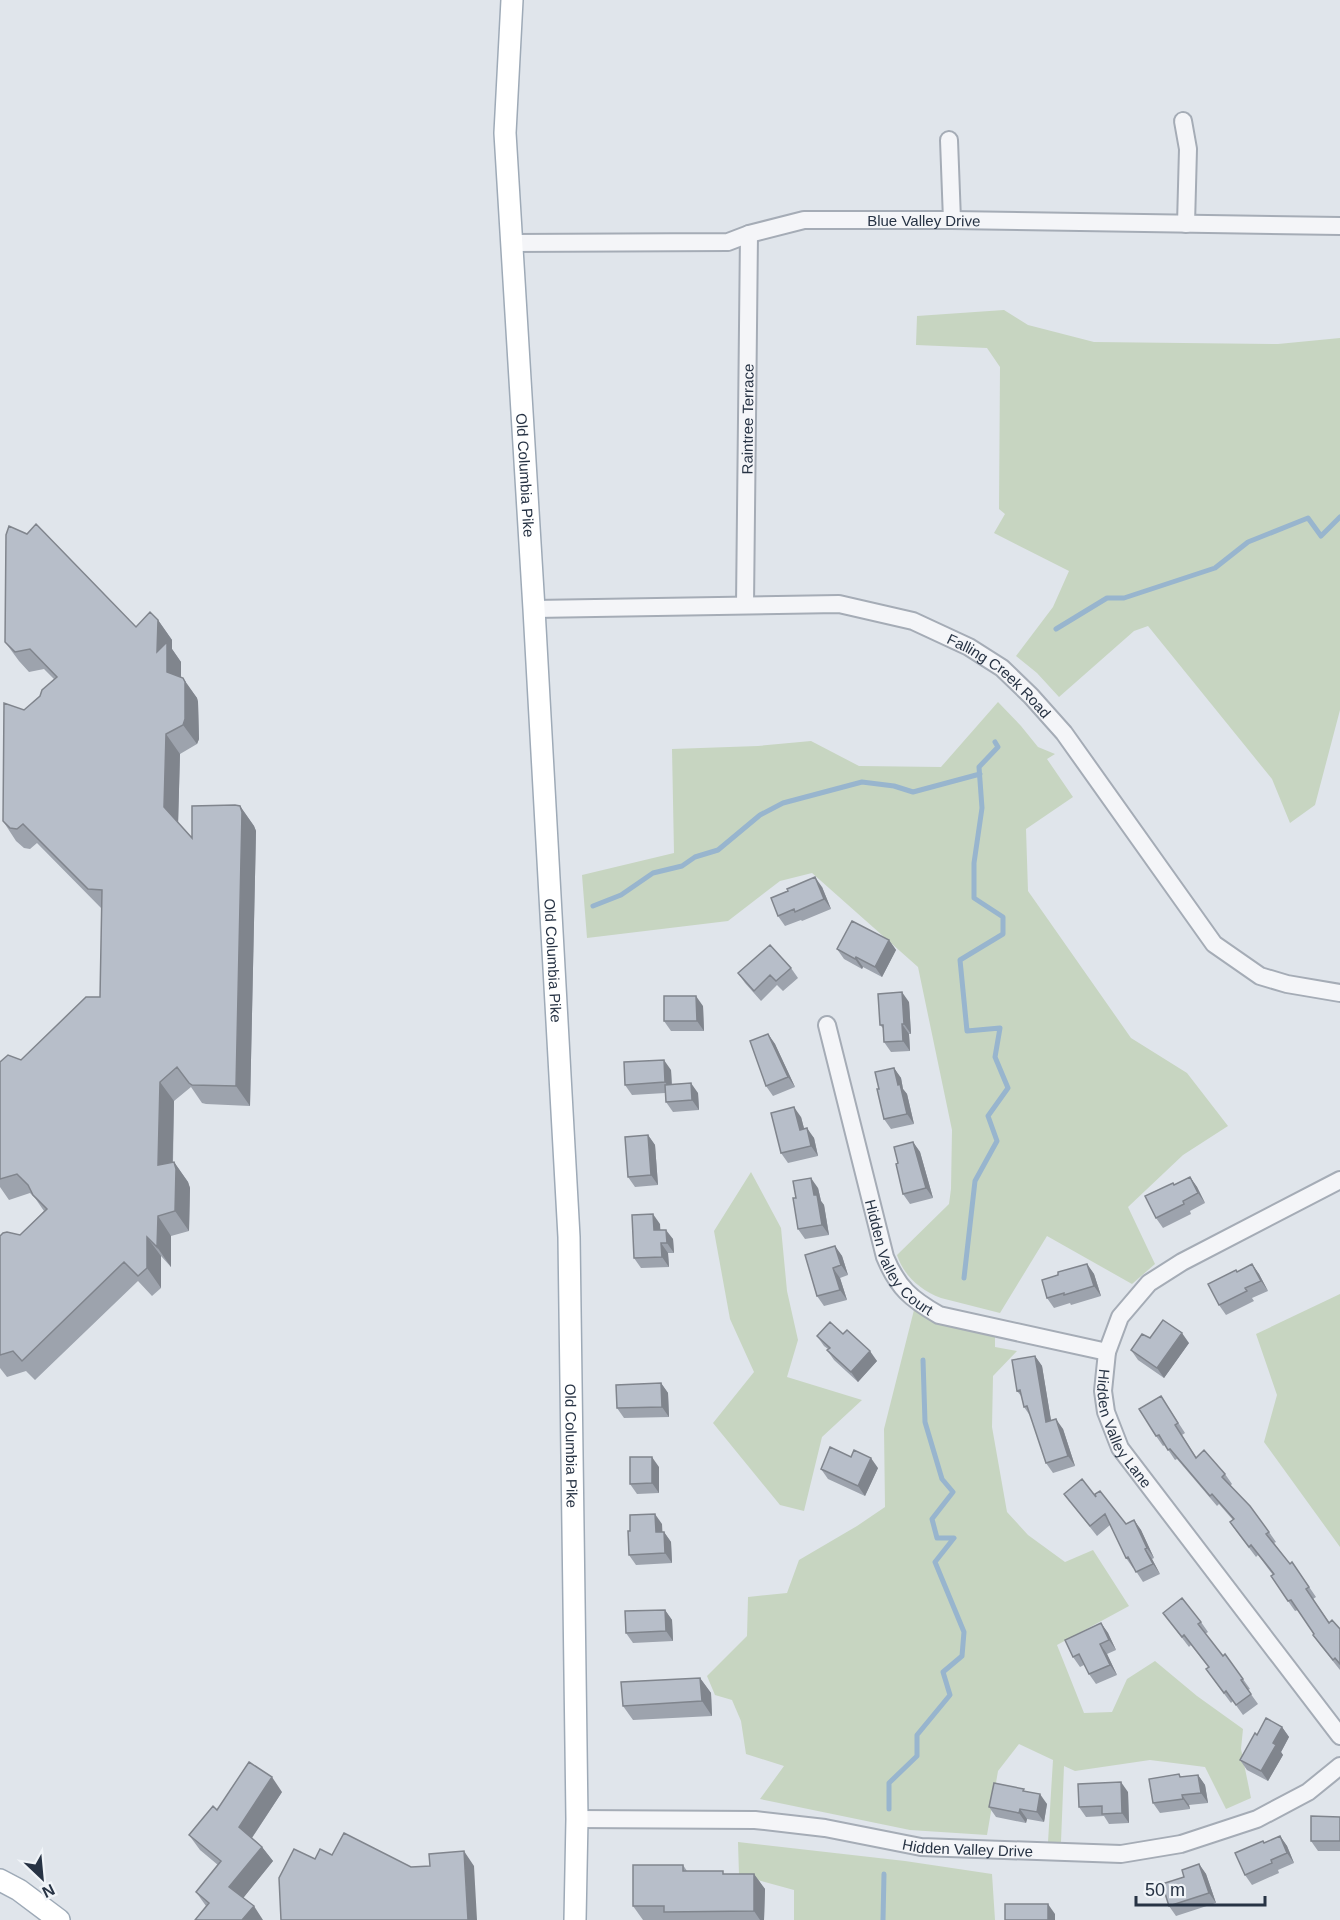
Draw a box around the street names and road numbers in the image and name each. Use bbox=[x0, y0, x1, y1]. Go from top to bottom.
street label: Blue Valley Drive bbox=[867, 212, 981, 229]
street label: Raintree Terrace bbox=[738, 364, 756, 474]
street label: Old Columbia Pike bbox=[514, 413, 538, 538]
street label: Falling Creek Road bbox=[945, 630, 1055, 721]
street label: Old Columbia Pike bbox=[542, 898, 566, 1023]
street label: Hidden Valley Court bbox=[862, 1197, 937, 1319]
street label: Hidden Valley Lane bbox=[1094, 1368, 1155, 1491]
street label: Old Columbia Pike bbox=[563, 1384, 581, 1508]
street label: Hidden Valley Drive bbox=[901, 1835, 1033, 1859]

